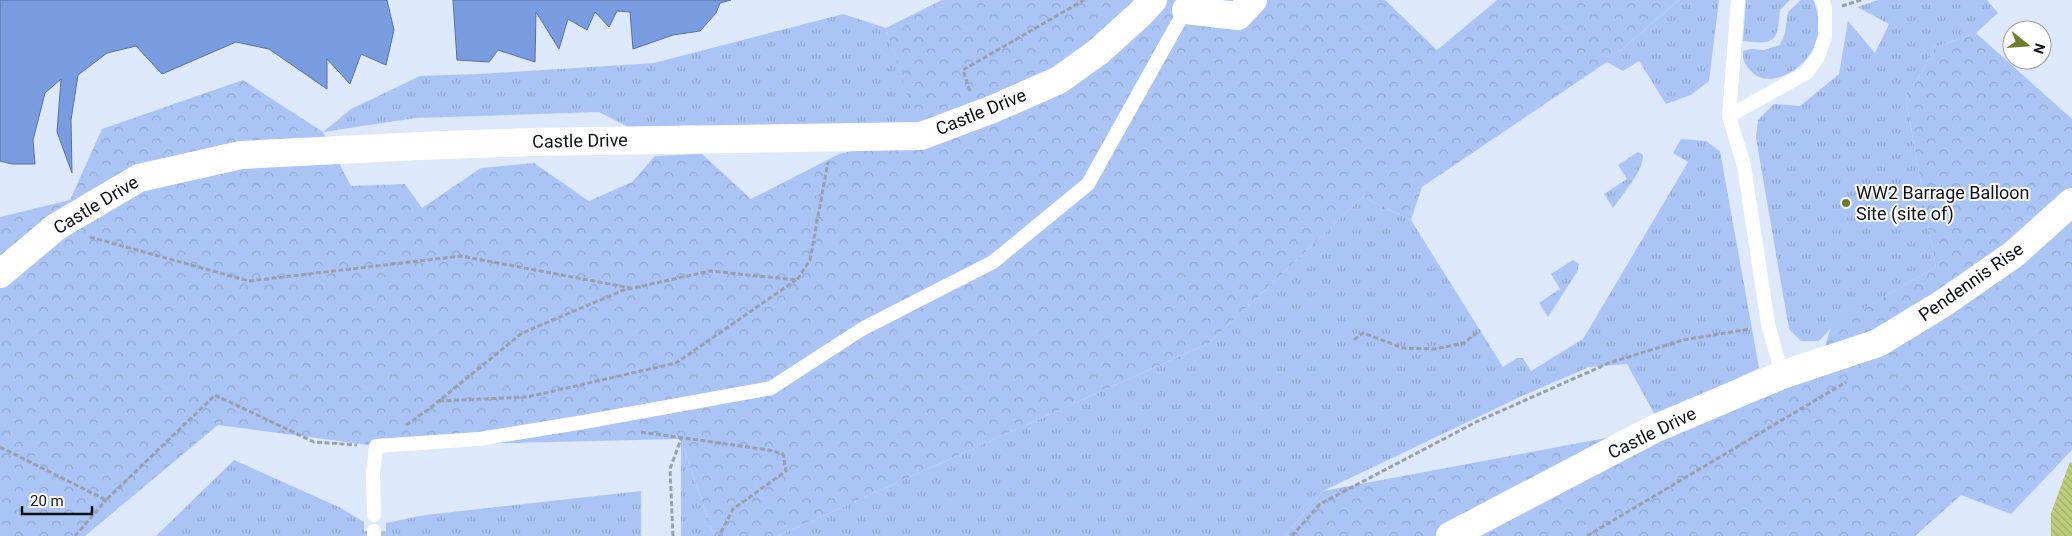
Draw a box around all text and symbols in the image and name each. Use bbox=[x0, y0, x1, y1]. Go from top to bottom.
north arrow bbox=[2002, 20, 2052, 70]
text: N bbox=[2030, 42, 2049, 56]
street label: Castle Drive bbox=[933, 84, 1029, 139]
street label: Castle Drive bbox=[532, 129, 628, 152]
street label: Castle Drive bbox=[49, 171, 142, 238]
place label: WW2 Barrage Balloon Site (site of) bbox=[1856, 182, 2030, 225]
marker: WW2 Barrage Balloon Site (site of) bbox=[1840, 197, 1852, 209]
street label: Pendennis Rise bbox=[1914, 238, 2027, 325]
street label: Castle Drive bbox=[1604, 402, 1699, 463]
scale bar bbox=[22, 484, 92, 516]
text: 20 m bbox=[30, 492, 64, 510]

